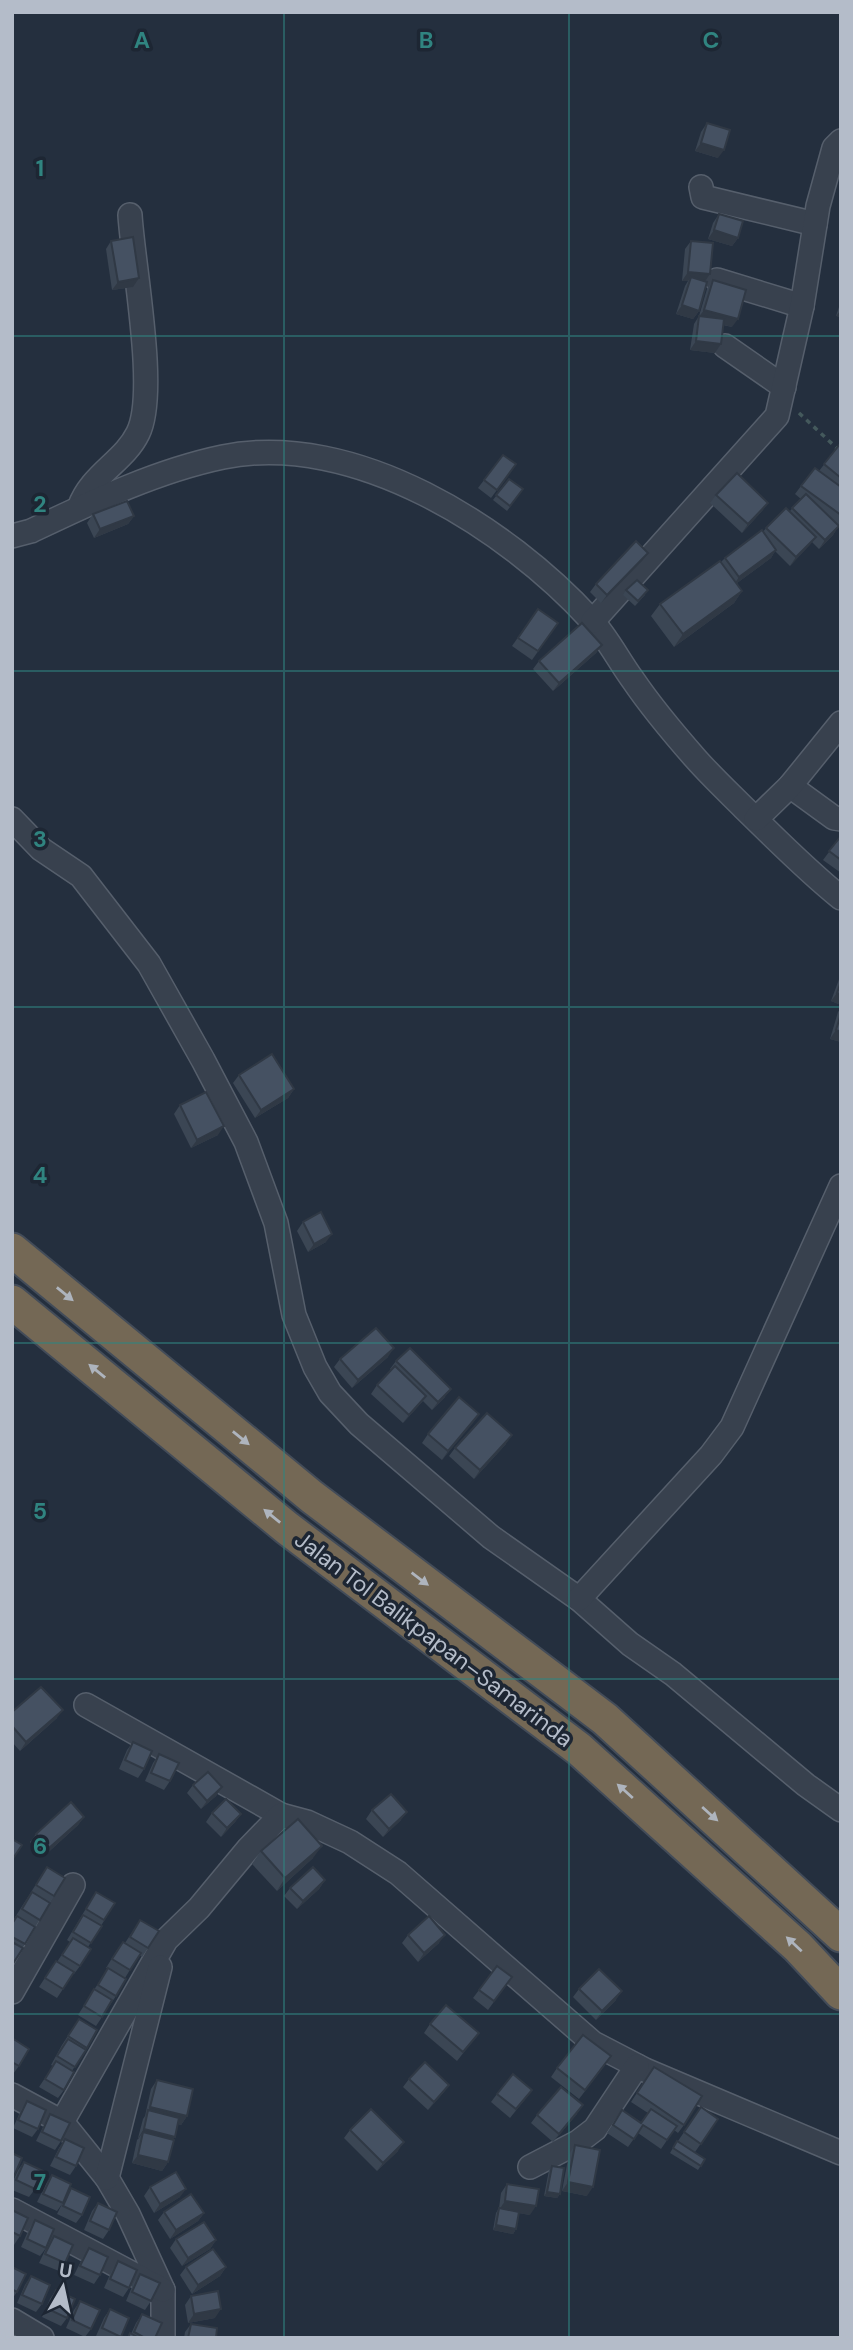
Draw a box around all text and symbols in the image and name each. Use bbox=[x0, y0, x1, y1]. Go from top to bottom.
text: A bbox=[134, 25, 150, 55]
text: B bbox=[419, 25, 433, 55]
text: C bbox=[703, 25, 719, 55]
text: 1 bbox=[36, 153, 44, 183]
text: 2 bbox=[33, 489, 47, 519]
text: 3 bbox=[33, 824, 47, 854]
text: 4 bbox=[33, 1160, 48, 1190]
one-way arrow bbox=[56, 1286, 74, 1302]
one-way arrow bbox=[88, 1364, 105, 1379]
one-way arrow bbox=[232, 1430, 249, 1445]
text: 5 bbox=[33, 1496, 47, 1526]
one-way arrow bbox=[264, 1508, 282, 1523]
street label: Jalan Tol Balikpapan–Samarinda bbox=[289, 1524, 579, 1754]
one-way arrow bbox=[411, 1571, 429, 1585]
one-way arrow bbox=[616, 1783, 634, 1799]
one-way arrow bbox=[701, 1806, 718, 1822]
text: 6 bbox=[33, 1831, 47, 1861]
one-way arrow bbox=[785, 1936, 803, 1952]
text: 7 bbox=[34, 2167, 46, 2197]
north arrow bbox=[28, 2252, 98, 2322]
text: U bbox=[57, 2257, 74, 2284]

